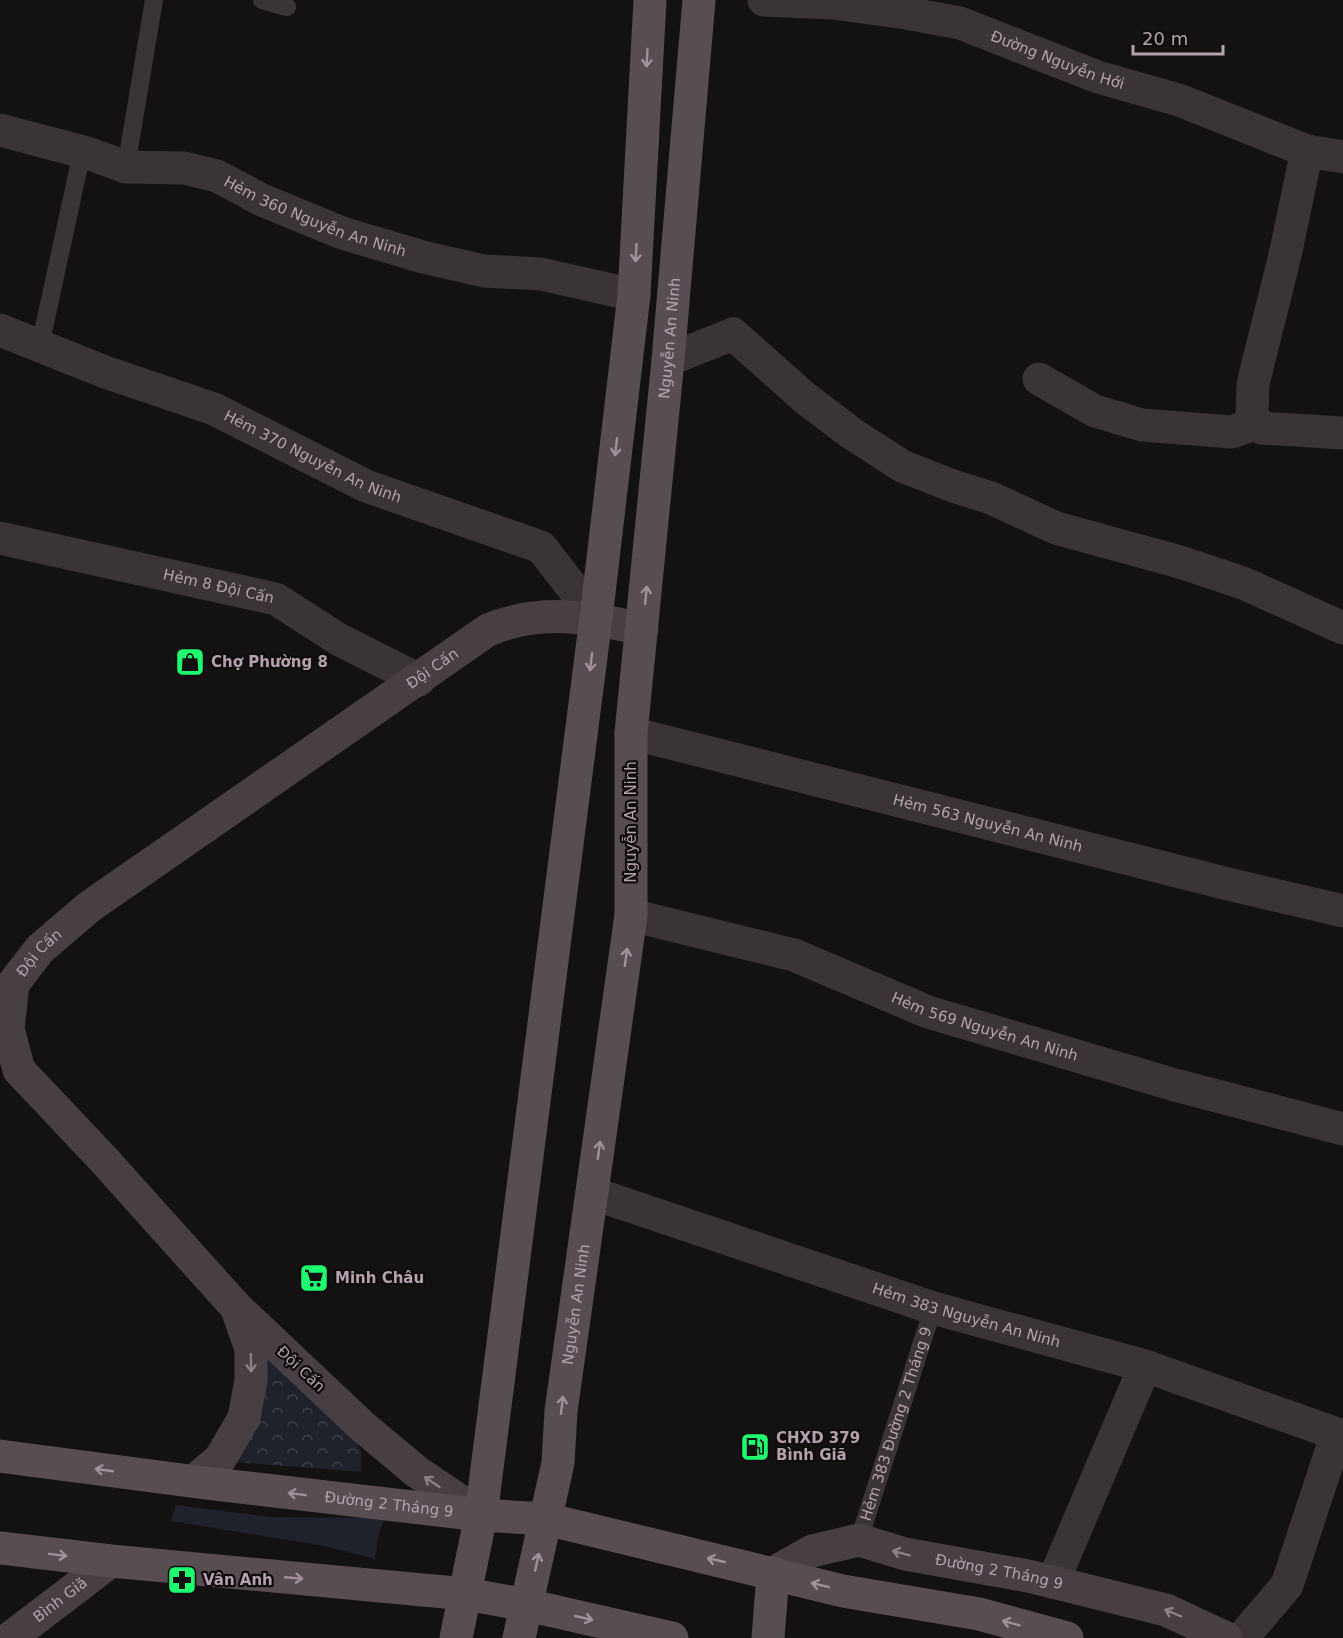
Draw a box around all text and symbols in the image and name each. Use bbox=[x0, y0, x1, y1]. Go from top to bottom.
scale bar bbox=[1133, 18, 1223, 56]
street label: Đường Nguyễn Hới bbox=[988, 27, 1126, 93]
text: 20 m bbox=[1142, 28, 1188, 49]
one-way arrow bbox=[641, 48, 652, 68]
street label: Hẻm 360 Nguyễn An Ninh bbox=[221, 172, 408, 261]
one-way arrow bbox=[630, 243, 641, 263]
street label: Nguyễn An Ninh bbox=[655, 277, 684, 400]
street label: Hẻm 370 Nguyễn An Ninh bbox=[221, 407, 404, 507]
one-way arrow bbox=[610, 437, 621, 456]
street label: Hẻm 8 Đội Cấn bbox=[162, 565, 276, 607]
one-way arrow bbox=[641, 585, 652, 605]
street label: Đội Cấn bbox=[403, 644, 462, 693]
shop icon: Chợ Phường 8 bbox=[174, 646, 206, 678]
one-way arrow bbox=[585, 651, 596, 671]
place label: Chợ Phường 8 bbox=[211, 653, 328, 671]
street label: Nguyễn An Ninh bbox=[622, 761, 640, 883]
street label: Hẻm 563 Nguyễn An Ninh bbox=[891, 791, 1085, 856]
street label: Đội Cấn bbox=[13, 925, 66, 981]
one-way arrow bbox=[620, 947, 631, 967]
street label: Hẻm 569 Nguyễn An Ninh bbox=[889, 988, 1080, 1065]
one-way arrow bbox=[593, 1140, 604, 1160]
street label: Nguyễn An Ninh bbox=[559, 1243, 593, 1366]
supermarket icon: Minh Châu bbox=[298, 1262, 330, 1294]
place label: Minh Châu bbox=[335, 1269, 424, 1287]
street label: Hẻm 383 Nguyễn An Ninh bbox=[870, 1279, 1062, 1351]
street label: Hẻm 383 Đường 2 Tháng 9 bbox=[857, 1324, 936, 1523]
street label: Đội Cấn bbox=[273, 1342, 329, 1396]
one-way arrow bbox=[245, 1353, 257, 1373]
one-way arrow bbox=[557, 1396, 568, 1416]
place label: CHXD 379 Bình Giã bbox=[776, 1429, 860, 1464]
fuel station icon: CHXD 379 Bình Giã bbox=[739, 1431, 771, 1463]
one-way arrow bbox=[94, 1464, 114, 1475]
one-way arrow bbox=[425, 1476, 441, 1488]
one-way arrow bbox=[288, 1488, 308, 1499]
street label: Đường 2 Tháng 9 bbox=[324, 1488, 454, 1521]
one-way arrow bbox=[892, 1546, 911, 1558]
one-way arrow bbox=[48, 1549, 68, 1560]
street label: Đường 2 Tháng 9 bbox=[934, 1551, 1065, 1593]
one-way arrow bbox=[531, 1553, 543, 1572]
one-way arrow bbox=[707, 1553, 726, 1565]
pharmacy icon: Vân Anh bbox=[166, 1564, 198, 1596]
place label: Vân Anh bbox=[203, 1571, 273, 1589]
street label: Bình Giã bbox=[29, 1573, 91, 1626]
one-way arrow bbox=[283, 1573, 303, 1584]
one-way arrow bbox=[810, 1578, 829, 1590]
one-way arrow bbox=[1164, 1607, 1183, 1618]
one-way arrow bbox=[574, 1612, 593, 1624]
one-way arrow bbox=[1002, 1617, 1021, 1628]

